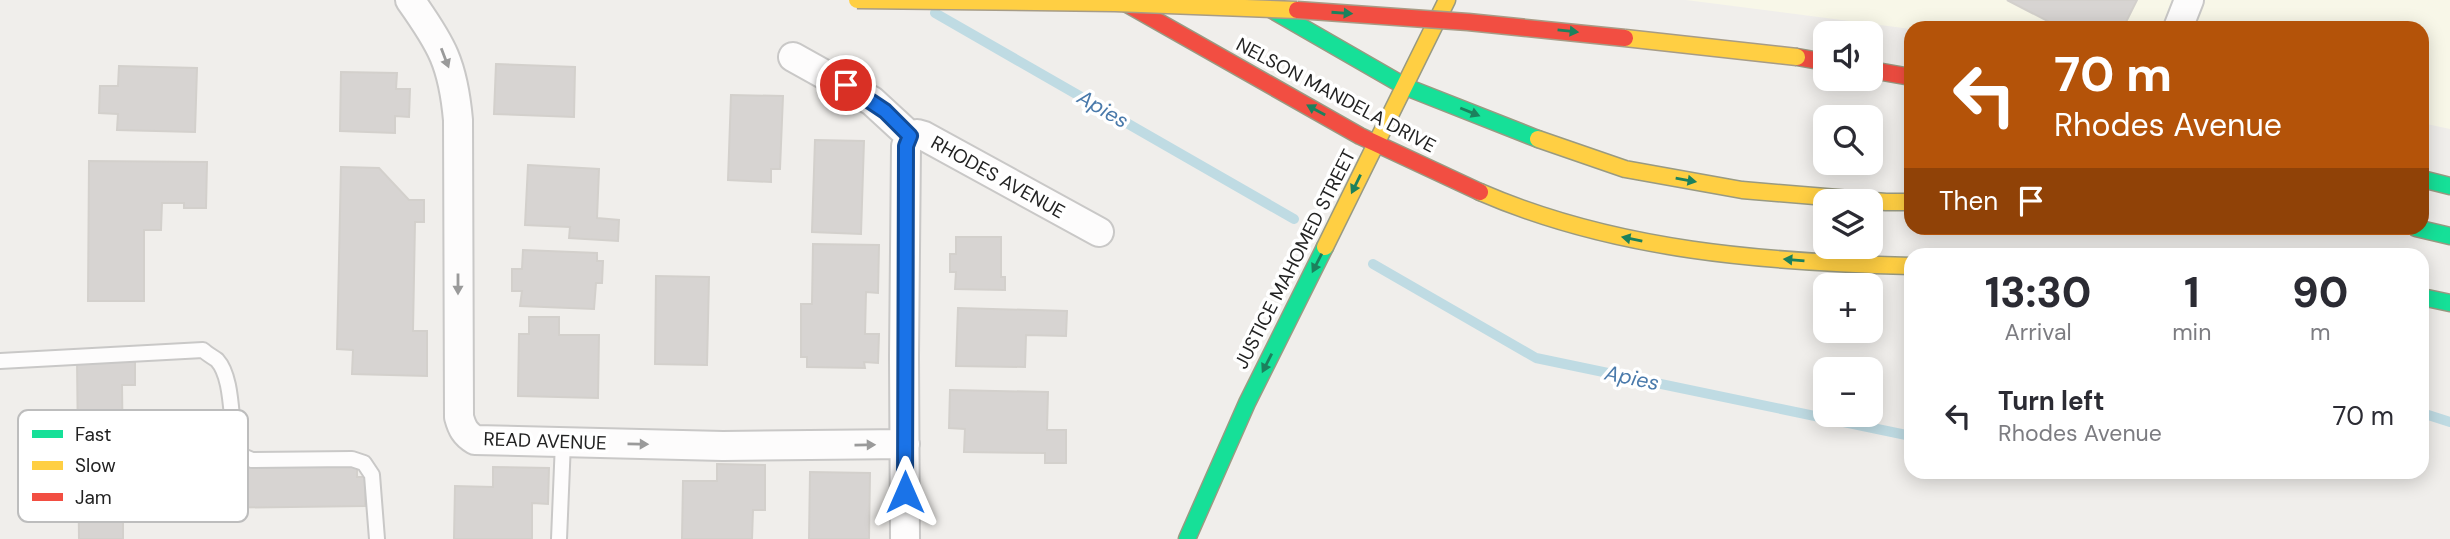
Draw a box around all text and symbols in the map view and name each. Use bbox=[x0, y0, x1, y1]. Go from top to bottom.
one-way arrow bbox=[1331, 8, 1353, 19]
map controls bbox=[1813, 21, 1883, 427]
button: sound bbox=[1813, 21, 1883, 91]
one-way arrow bbox=[1558, 25, 1580, 36]
street label: NELSON MANDELA DRIVE bbox=[1232, 32, 1440, 158]
text: 70 m bbox=[2054, 42, 2172, 106]
one-way arrow bbox=[440, 48, 451, 69]
icon: left bbox=[1939, 49, 2030, 140]
pin bbox=[816, 55, 876, 115]
icon: arrive bbox=[827, 66, 865, 104]
water label: Apies bbox=[1071, 83, 1134, 135]
one-way arrow bbox=[1306, 104, 1326, 116]
text: Rhodes Avenue bbox=[2054, 104, 2282, 146]
button: search bbox=[1813, 105, 1883, 175]
one-way arrow bbox=[1459, 107, 1480, 118]
street label: RHODES AVENUE bbox=[927, 130, 1069, 224]
street label: JUSTICE MAHOMED STREET bbox=[1229, 145, 1361, 373]
one-way arrow bbox=[1350, 174, 1362, 194]
one-way arrow bbox=[1675, 175, 1697, 186]
icon: arrive bbox=[2012, 182, 2050, 220]
text: Then bbox=[1939, 184, 1998, 218]
button: layers bbox=[1813, 189, 1883, 259]
one-way arrow bbox=[1621, 234, 1643, 245]
one-way arrow bbox=[1311, 253, 1322, 273]
one-way arrow bbox=[1783, 254, 1805, 265]
text: 13:30 bbox=[1985, 265, 2091, 320]
text: 1 bbox=[2184, 265, 2199, 320]
text: 90 bbox=[2292, 265, 2348, 320]
one-way arrow bbox=[452, 273, 464, 295]
button: + bbox=[1813, 273, 1883, 343]
text: Arrival bbox=[2005, 317, 2072, 347]
text: min bbox=[2172, 317, 2211, 347]
text: m bbox=[2310, 317, 2330, 347]
one-way arrow bbox=[1261, 353, 1273, 373]
button: − bbox=[1813, 357, 1883, 427]
water label: Apies bbox=[1601, 358, 1662, 397]
text: Turn left bbox=[1998, 384, 2105, 418]
icon: left bbox=[1939, 397, 1977, 435]
text: 70 m bbox=[2333, 399, 2394, 433]
legend bbox=[18, 410, 248, 522]
text: Rhodes Avenue bbox=[1998, 418, 2162, 448]
text: Fast bbox=[75, 422, 111, 447]
street label: READ AVENUE bbox=[483, 426, 607, 456]
one-way arrow bbox=[627, 438, 649, 450]
one-way arrow bbox=[855, 439, 877, 450]
text: Slow bbox=[75, 453, 116, 478]
position arrow bbox=[868, 455, 942, 529]
text: Jam bbox=[75, 485, 112, 510]

